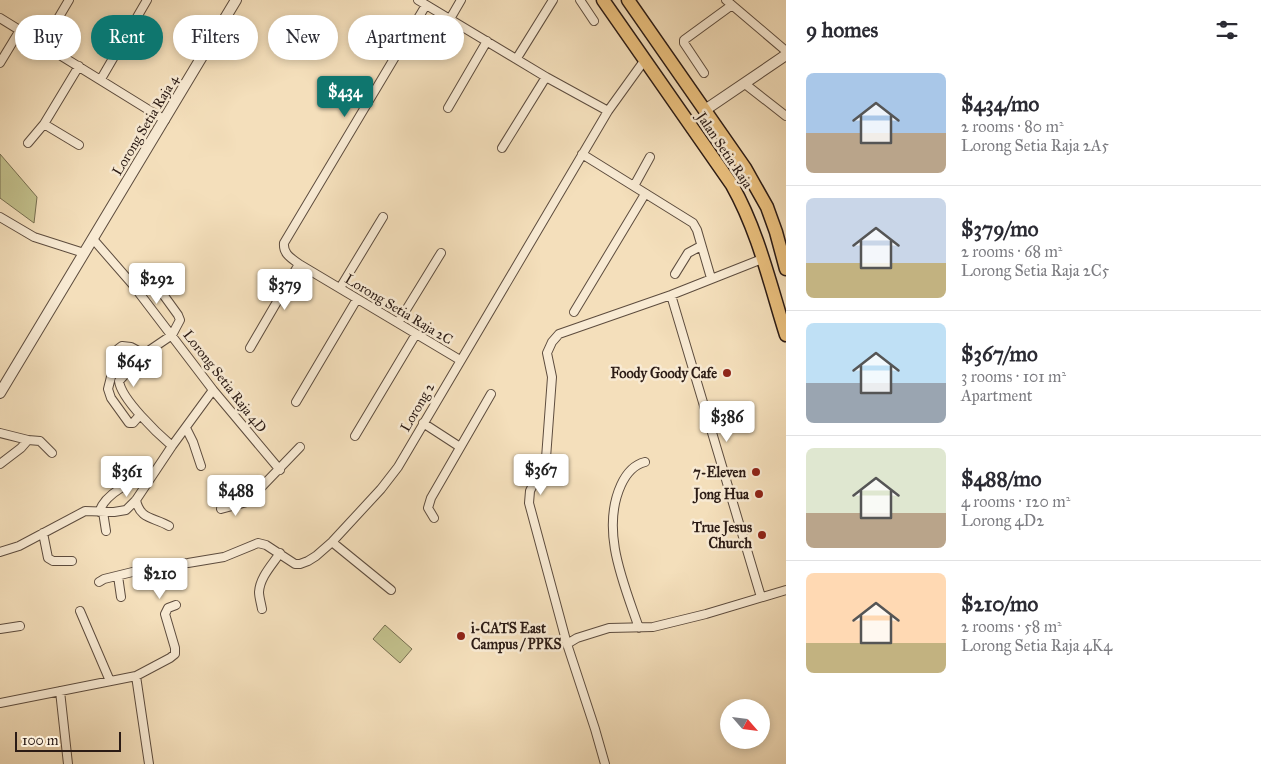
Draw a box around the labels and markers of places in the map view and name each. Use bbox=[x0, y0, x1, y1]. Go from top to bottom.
pin: $434 bbox=[315, 76, 375, 118]
pin: $292 bbox=[127, 262, 187, 305]
pin: $379 bbox=[255, 268, 315, 311]
pin: $645 bbox=[104, 346, 164, 388]
place label: Foody Goody Cafe bbox=[610, 365, 717, 383]
marker: Foody Goody Cafe bbox=[721, 367, 733, 379]
pin: $386 bbox=[697, 400, 757, 443]
pin: $367 bbox=[511, 454, 571, 496]
pin: $361 bbox=[97, 456, 157, 498]
place label: 7-Eleven bbox=[693, 464, 746, 481]
marker: 7-Eleven bbox=[750, 466, 762, 478]
pin: $488 bbox=[206, 474, 266, 517]
place label: Jong Hua bbox=[692, 486, 750, 504]
marker: Jong Hua bbox=[753, 488, 765, 500]
place label: True Jesus Church bbox=[691, 519, 752, 552]
marker: True Jesus Church bbox=[756, 529, 768, 541]
pin: $210 bbox=[130, 558, 190, 600]
place label: i-CATS East Campus / PPKS bbox=[471, 620, 562, 654]
marker: i-CATS East Campus / PPKS bbox=[455, 630, 467, 642]

